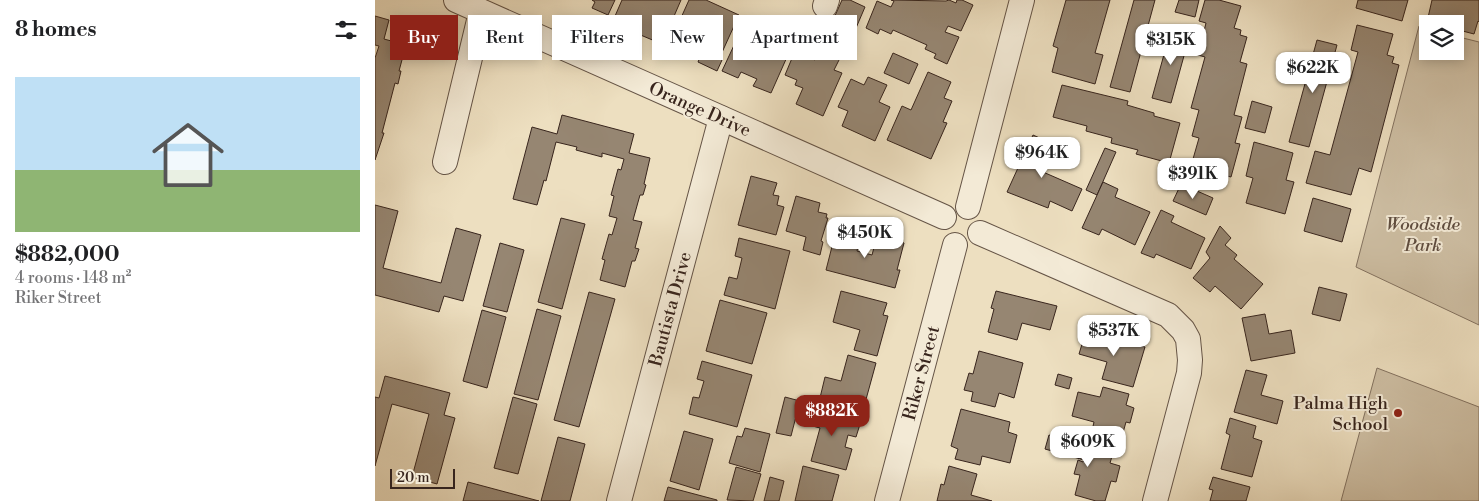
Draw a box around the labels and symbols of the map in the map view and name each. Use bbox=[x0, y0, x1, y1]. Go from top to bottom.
pin: $315K bbox=[1136, 23, 1206, 66]
pin: $622K bbox=[1278, 52, 1348, 94]
street label: Orange Drive bbox=[645, 77, 754, 142]
pin: $964K bbox=[1007, 136, 1077, 179]
pin: $391K bbox=[1158, 158, 1228, 200]
park label: Woodside Park bbox=[1386, 213, 1461, 257]
pin: $450K bbox=[830, 216, 900, 259]
street label: Bautista Drive bbox=[644, 249, 697, 370]
pin: $537K bbox=[1079, 314, 1149, 357]
street label: Riker Street bbox=[898, 323, 945, 423]
place label: Palma High School bbox=[1293, 392, 1389, 436]
pin: $882K bbox=[797, 394, 867, 437]
marker: Palma High School bbox=[1392, 407, 1404, 419]
pin: $609K bbox=[1053, 426, 1123, 468]
scale bar bbox=[390, 466, 455, 489]

